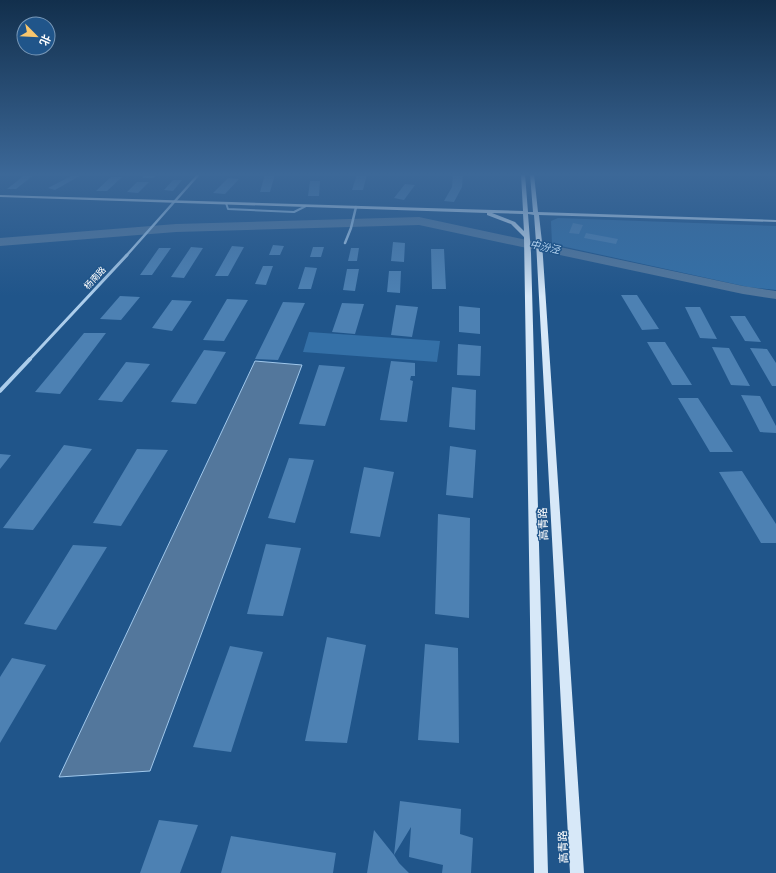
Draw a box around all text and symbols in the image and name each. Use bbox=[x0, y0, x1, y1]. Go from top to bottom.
north arrow bbox=[16, 16, 56, 56]
text: 北 bbox=[37, 33, 53, 48]
water label: 中汾泾 bbox=[529, 239, 562, 256]
street label: 杨南路 bbox=[82, 265, 108, 291]
street label: 高青路 bbox=[536, 507, 550, 541]
street label: 高青路 bbox=[556, 830, 570, 864]

